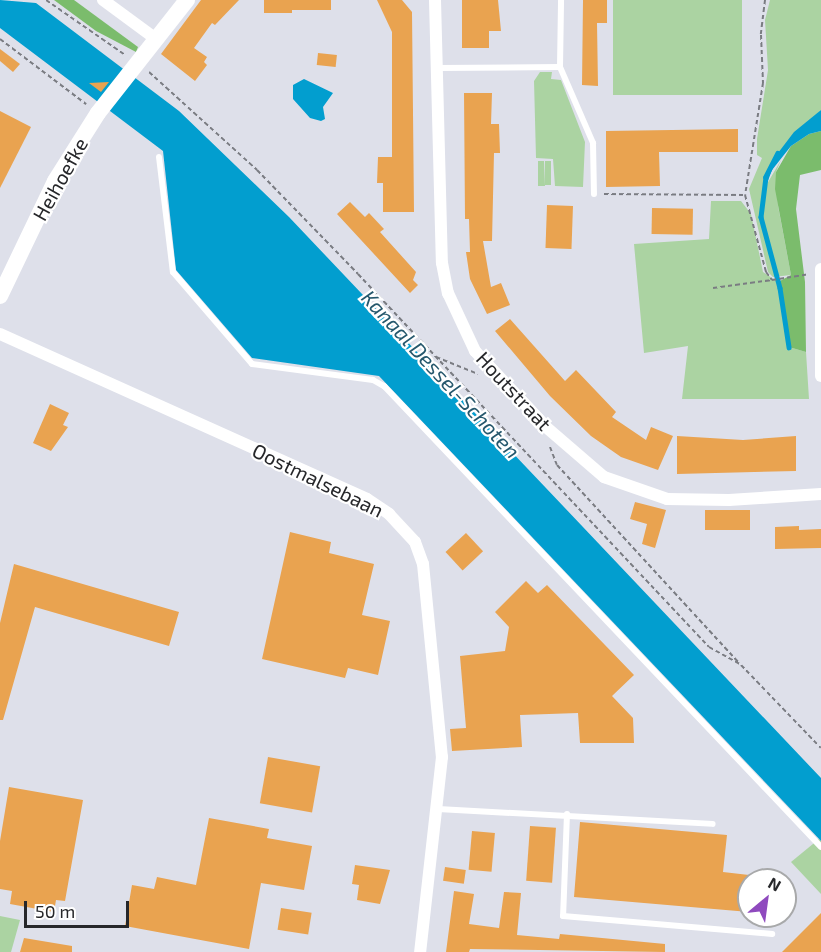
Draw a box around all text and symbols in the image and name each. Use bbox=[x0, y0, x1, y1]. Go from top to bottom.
street label: Heihoefke bbox=[27, 133, 93, 225]
water label: Kanaal Dessel-Schoten bbox=[356, 285, 526, 463]
street label: Houtstraat bbox=[471, 347, 557, 435]
street label: Oostmalsebaan bbox=[249, 438, 387, 522]
north arrow bbox=[737, 868, 797, 928]
text: N bbox=[765, 872, 785, 895]
scale bar bbox=[27, 889, 132, 927]
text: 50 m bbox=[35, 900, 75, 922]

